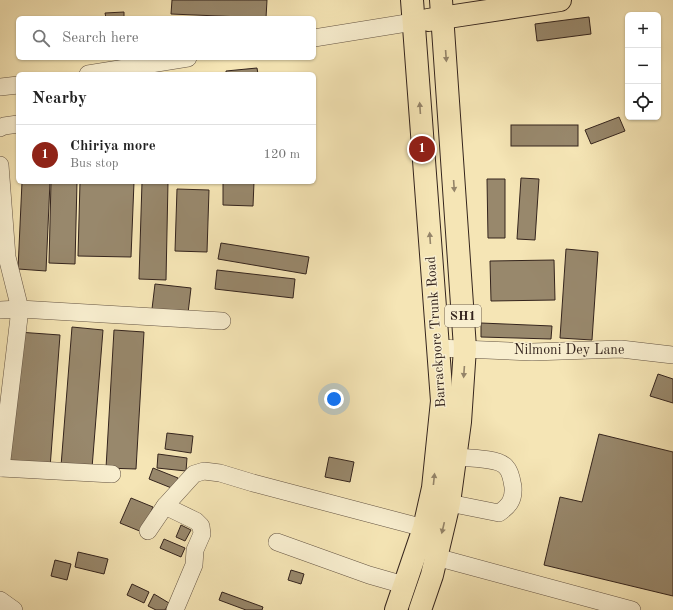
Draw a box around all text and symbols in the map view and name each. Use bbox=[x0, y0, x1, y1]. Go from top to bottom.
map controls bbox=[625, 12, 661, 120]
button: + bbox=[625, 12, 661, 48]
search box bbox=[16, 16, 316, 60]
icon: search bbox=[30, 27, 52, 49]
text: Search here bbox=[62, 31, 139, 46]
button: − bbox=[625, 48, 661, 84]
one-way arrow bbox=[442, 50, 449, 63]
button: locate bbox=[625, 84, 661, 120]
text: Nearby bbox=[32, 90, 87, 107]
one-way arrow bbox=[416, 102, 423, 114]
pin: 1 bbox=[409, 134, 435, 164]
text: Chiriya more bbox=[70, 139, 156, 154]
text: 1 bbox=[41, 148, 49, 161]
text: 120 m bbox=[263, 148, 300, 161]
text: Bus stop bbox=[70, 157, 119, 170]
one-way arrow bbox=[451, 180, 458, 192]
one-way arrow bbox=[426, 232, 433, 244]
street label: Barrackpore Trunk Road bbox=[424, 256, 448, 408]
road number: SH1 bbox=[445, 305, 481, 327]
street label: Nilmoni Dey Lane bbox=[514, 343, 624, 357]
one-way arrow bbox=[460, 366, 467, 378]
your location bbox=[324, 389, 344, 409]
one-way arrow bbox=[431, 473, 437, 485]
one-way arrow bbox=[439, 522, 445, 534]

